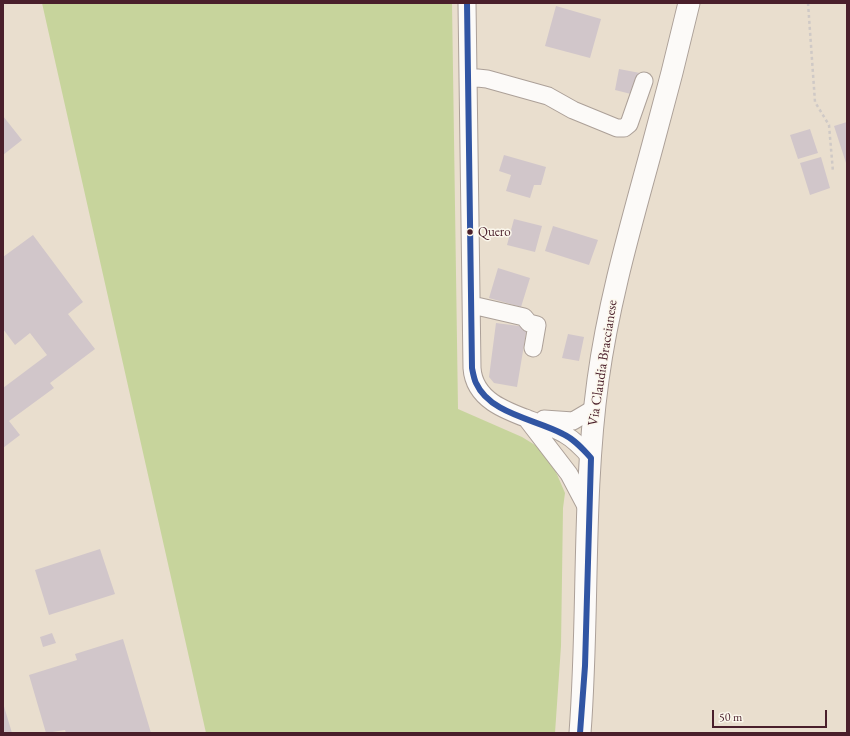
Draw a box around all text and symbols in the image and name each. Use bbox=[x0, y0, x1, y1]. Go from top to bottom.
place label: Quero bbox=[478, 224, 511, 240]
marker: Quero bbox=[465, 227, 475, 237]
street label: Via Claudia Braccianese bbox=[585, 299, 621, 427]
scale bar bbox=[714, 702, 829, 728]
text: 50 m bbox=[719, 709, 742, 725]

